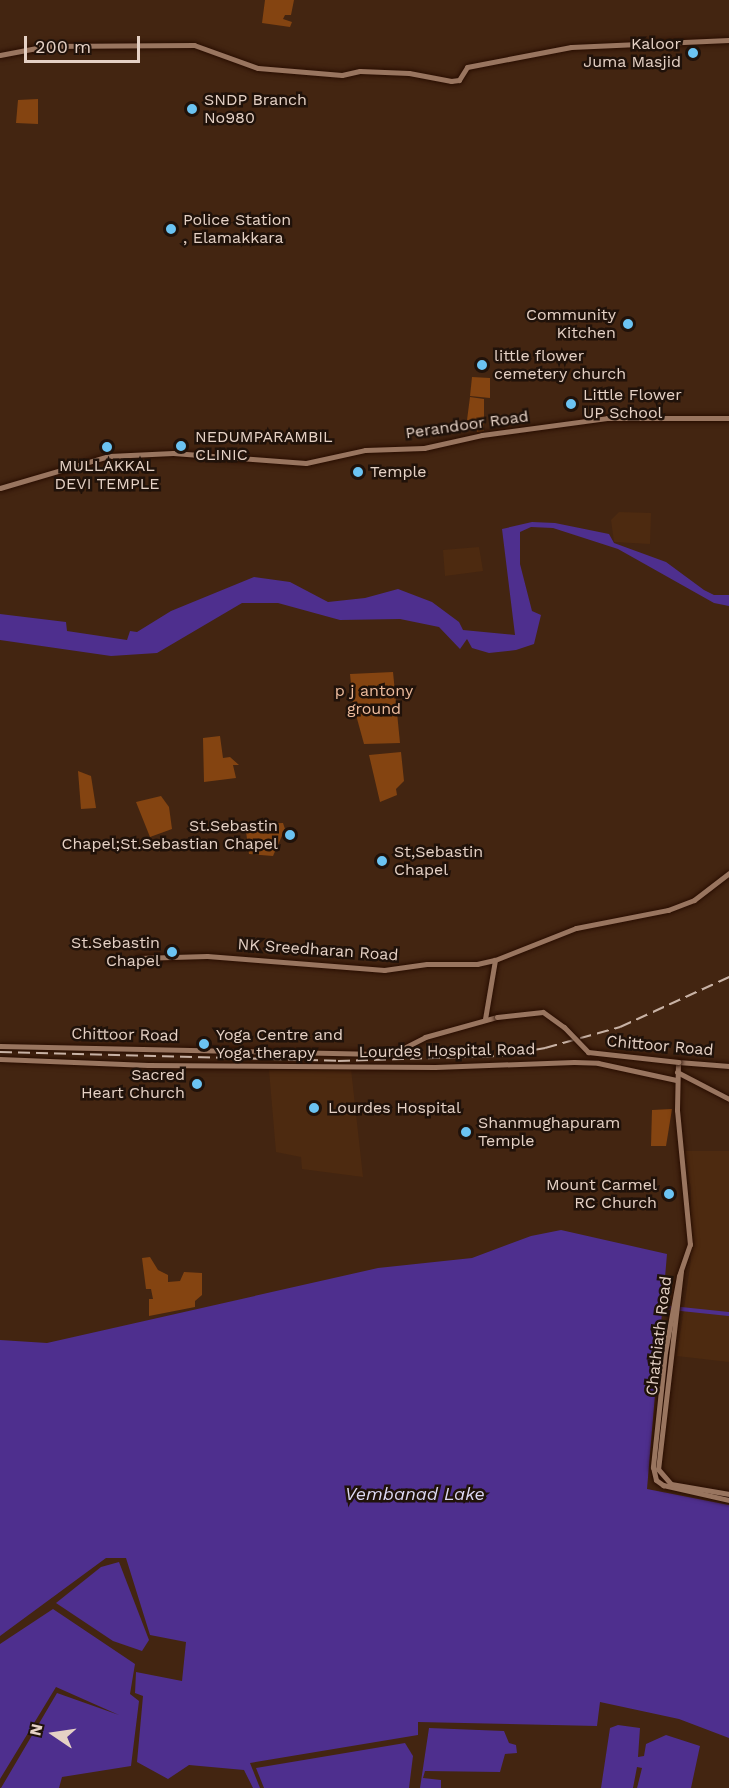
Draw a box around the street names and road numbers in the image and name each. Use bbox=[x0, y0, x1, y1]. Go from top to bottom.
street label: Perandoor Road bbox=[404, 407, 530, 443]
street label: NK Sreedharan Road bbox=[237, 935, 399, 965]
street label: Chittoor Road bbox=[71, 1024, 179, 1046]
street label: Chittoor Road bbox=[605, 1032, 715, 1060]
street label: Lourdes Hospital Road bbox=[358, 1040, 536, 1062]
street label: Chathiath Road bbox=[642, 1275, 676, 1397]

